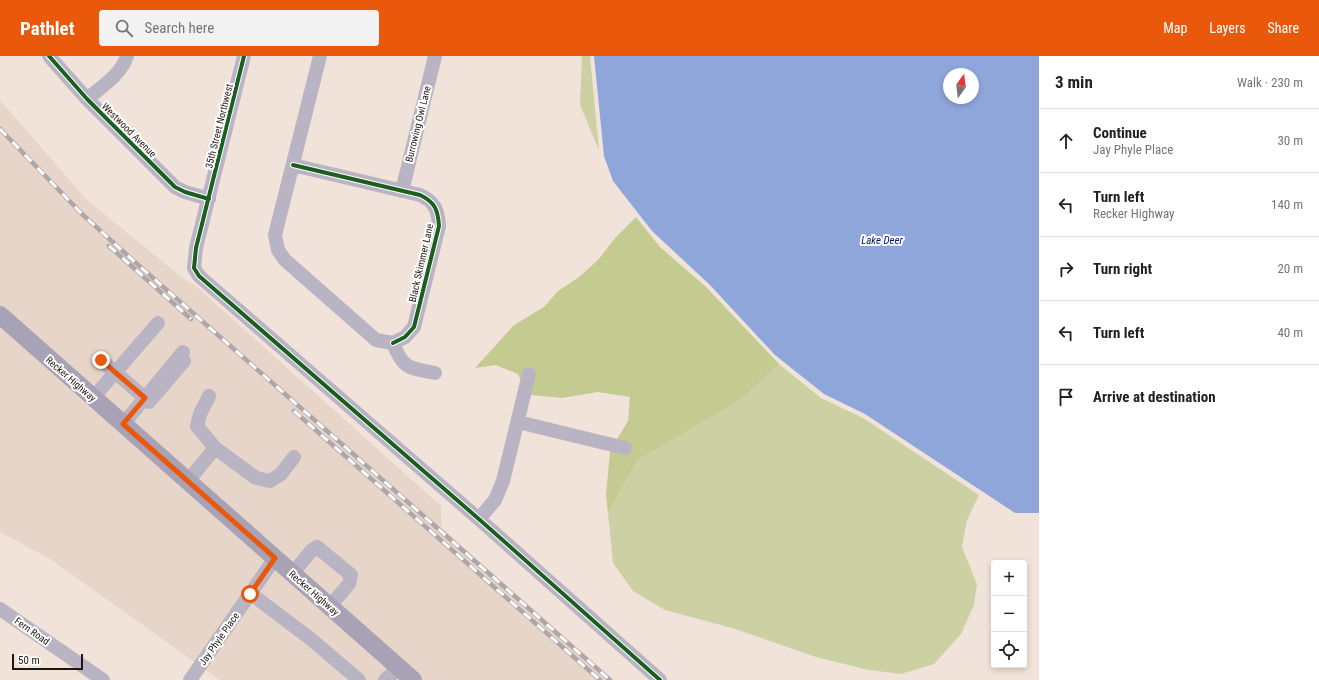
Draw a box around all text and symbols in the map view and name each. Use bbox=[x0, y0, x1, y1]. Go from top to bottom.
search box bbox=[99, 10, 379, 46]
text: Pathlet bbox=[20, 17, 75, 40]
icon: search bbox=[113, 17, 135, 39]
text: Search here bbox=[145, 19, 214, 37]
text: Map bbox=[1163, 20, 1187, 36]
text: Layers bbox=[1209, 20, 1246, 36]
text: Share bbox=[1268, 20, 1299, 36]
north arrow bbox=[943, 68, 979, 104]
text: 3 min bbox=[1055, 72, 1093, 92]
text: Walk · 230 m bbox=[1237, 75, 1303, 90]
street label: 35th Street Northwest bbox=[203, 83, 235, 169]
street label: Burrowing Owl Lane bbox=[403, 84, 433, 163]
street label: Westwood Avenue bbox=[100, 101, 159, 160]
text: Continue bbox=[1093, 124, 1147, 142]
icon: ahead bbox=[1055, 130, 1077, 152]
text: 30 m bbox=[1277, 133, 1303, 148]
text: Jay Phyle Place bbox=[1093, 142, 1173, 157]
text: Turn left bbox=[1093, 188, 1144, 206]
icon: left bbox=[1055, 194, 1077, 216]
text: 140 m bbox=[1271, 197, 1303, 212]
text: Recker Highway bbox=[1093, 206, 1175, 221]
street label: Black Skimmer Lane bbox=[407, 222, 435, 303]
water label: Lake Deer bbox=[861, 234, 904, 247]
icon: right bbox=[1055, 258, 1077, 280]
text: Turn right bbox=[1093, 260, 1152, 278]
text: 20 m bbox=[1277, 261, 1303, 276]
icon: left bbox=[1055, 322, 1077, 344]
text: Turn left bbox=[1093, 324, 1144, 342]
text: 40 m bbox=[1277, 325, 1303, 340]
route end bbox=[92, 351, 110, 369]
street label: Recker Highway bbox=[44, 354, 98, 404]
icon: arrive bbox=[1055, 386, 1077, 408]
text: Arrive at destination bbox=[1093, 388, 1216, 406]
map controls bbox=[991, 560, 1027, 668]
button: + bbox=[991, 560, 1027, 596]
street label: Recker Highway bbox=[287, 568, 341, 618]
route start bbox=[241, 585, 259, 603]
button: − bbox=[991, 596, 1027, 632]
street label: Jay Phyle Place bbox=[197, 610, 241, 667]
street label: Fern Road bbox=[13, 615, 51, 647]
button: locate bbox=[991, 632, 1027, 668]
scale bar bbox=[12, 652, 83, 671]
text: 50 m bbox=[18, 654, 40, 667]

